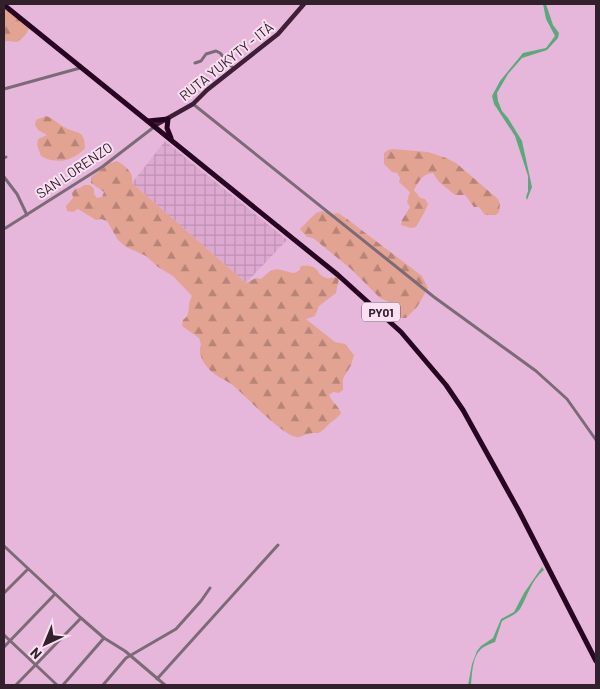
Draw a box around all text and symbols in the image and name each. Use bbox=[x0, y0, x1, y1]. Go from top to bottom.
street label: RUTA YUKYTY - ITÁ bbox=[176, 18, 277, 104]
street label: SAN LORENZO bbox=[33, 138, 115, 202]
road number: PY01 bbox=[362, 302, 400, 322]
north arrow bbox=[20, 619, 70, 669]
text: N bbox=[26, 644, 45, 663]

